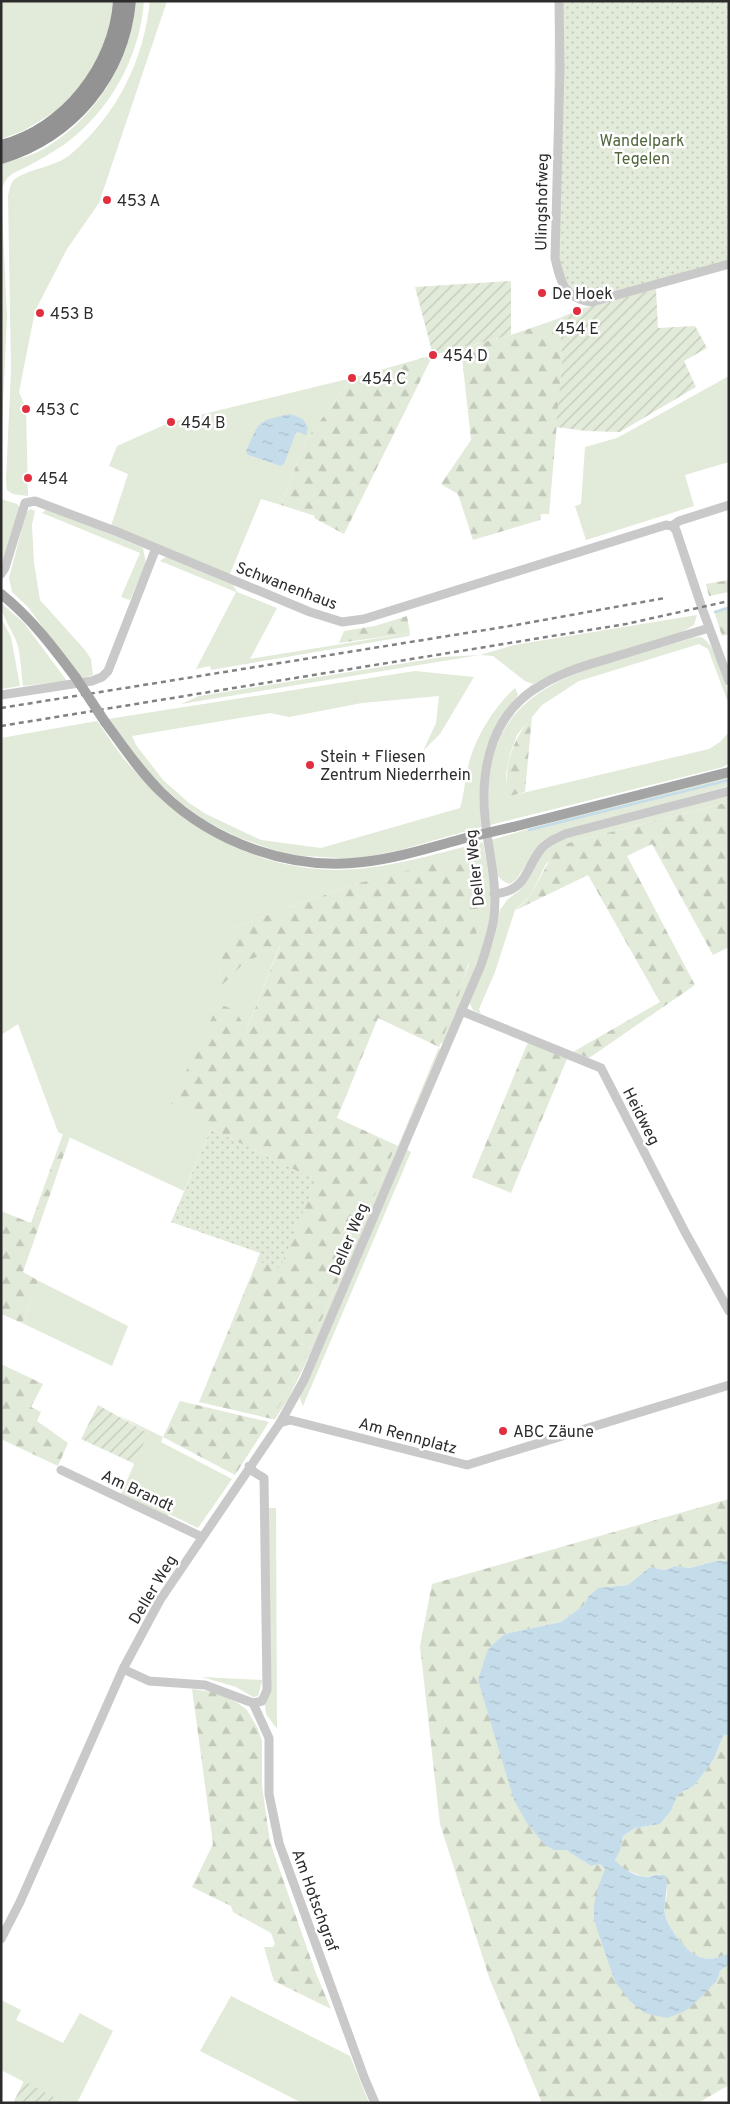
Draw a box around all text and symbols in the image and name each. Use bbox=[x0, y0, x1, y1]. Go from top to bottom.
park label: Wandelpark Tegelen bbox=[599, 132, 685, 170]
street label: Ulingshofweg bbox=[532, 153, 554, 251]
place label: 453 A bbox=[117, 192, 161, 212]
marker: 453 A bbox=[101, 194, 113, 206]
place label: De Hoek bbox=[552, 285, 613, 305]
marker: De Hoek bbox=[536, 287, 548, 299]
place label: 453 B bbox=[50, 305, 94, 325]
marker: 454 E bbox=[571, 305, 583, 317]
marker: 453 B bbox=[34, 307, 46, 319]
place label: 454 E bbox=[555, 320, 599, 340]
place label: 454 D bbox=[443, 347, 488, 367]
marker: 454 D bbox=[427, 349, 439, 361]
place label: 454 C bbox=[362, 370, 406, 390]
marker: 454 C bbox=[346, 372, 358, 384]
place label: 453 C bbox=[36, 401, 80, 421]
marker: 453 C bbox=[20, 403, 32, 415]
place label: 454 B bbox=[181, 414, 225, 434]
marker: 454 B bbox=[165, 416, 177, 428]
place label: 454 bbox=[38, 470, 68, 490]
marker: 454 bbox=[22, 472, 34, 484]
street label: Schwanenhaus bbox=[233, 558, 340, 615]
place label: Stein + Fliesen Zentrum Niederrhein bbox=[320, 748, 471, 786]
marker: Stein + Fliesen Zentrum Niederrhein bbox=[304, 759, 316, 771]
street label: Deller Weg bbox=[462, 828, 490, 907]
street label: Heidweg bbox=[617, 1085, 663, 1149]
street label: Deller Weg bbox=[326, 1200, 374, 1279]
street label: Am Rennplatz bbox=[356, 1414, 459, 1460]
place label: ABC Zäune bbox=[513, 1423, 594, 1443]
marker: ABC Zäune bbox=[497, 1425, 509, 1437]
street label: Am Brandt bbox=[98, 1466, 177, 1517]
street label: Deller Weg bbox=[125, 1552, 182, 1628]
street label: Am Hotschgraf bbox=[286, 1847, 342, 1955]

